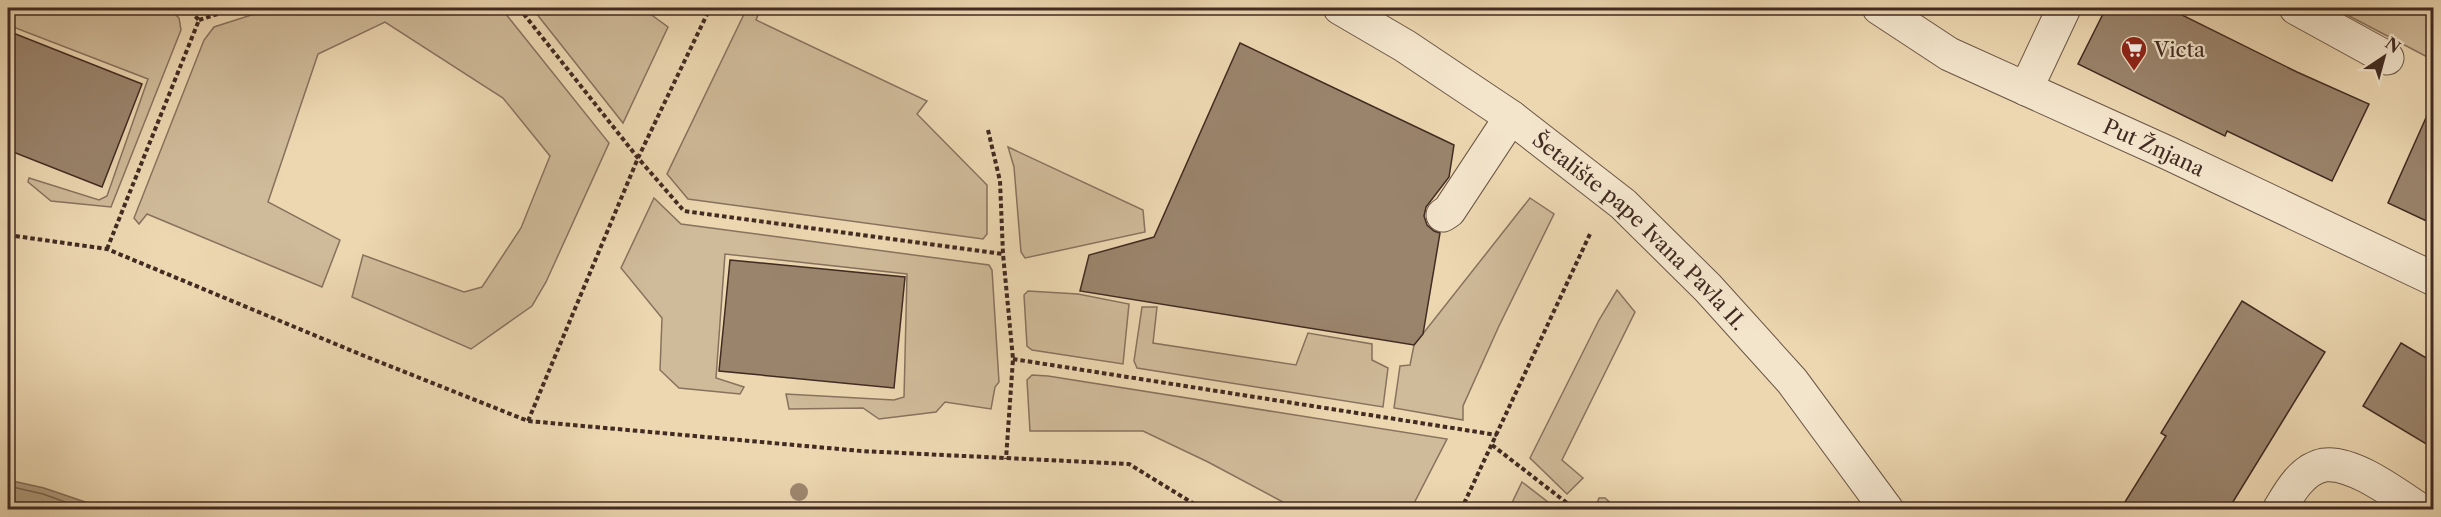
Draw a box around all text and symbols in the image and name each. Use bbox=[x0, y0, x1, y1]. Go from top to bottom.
north arrow bbox=[2354, 27, 2414, 87]
text: N bbox=[2381, 33, 2404, 57]
supermarket icon: Victa bbox=[2119, 34, 2149, 72]
place label: Victa bbox=[2153, 37, 2206, 62]
street label: Put Žnjana bbox=[2100, 113, 2210, 181]
street label: Šetalište pape Ivana Pavla II. bbox=[1528, 126, 1752, 335]

